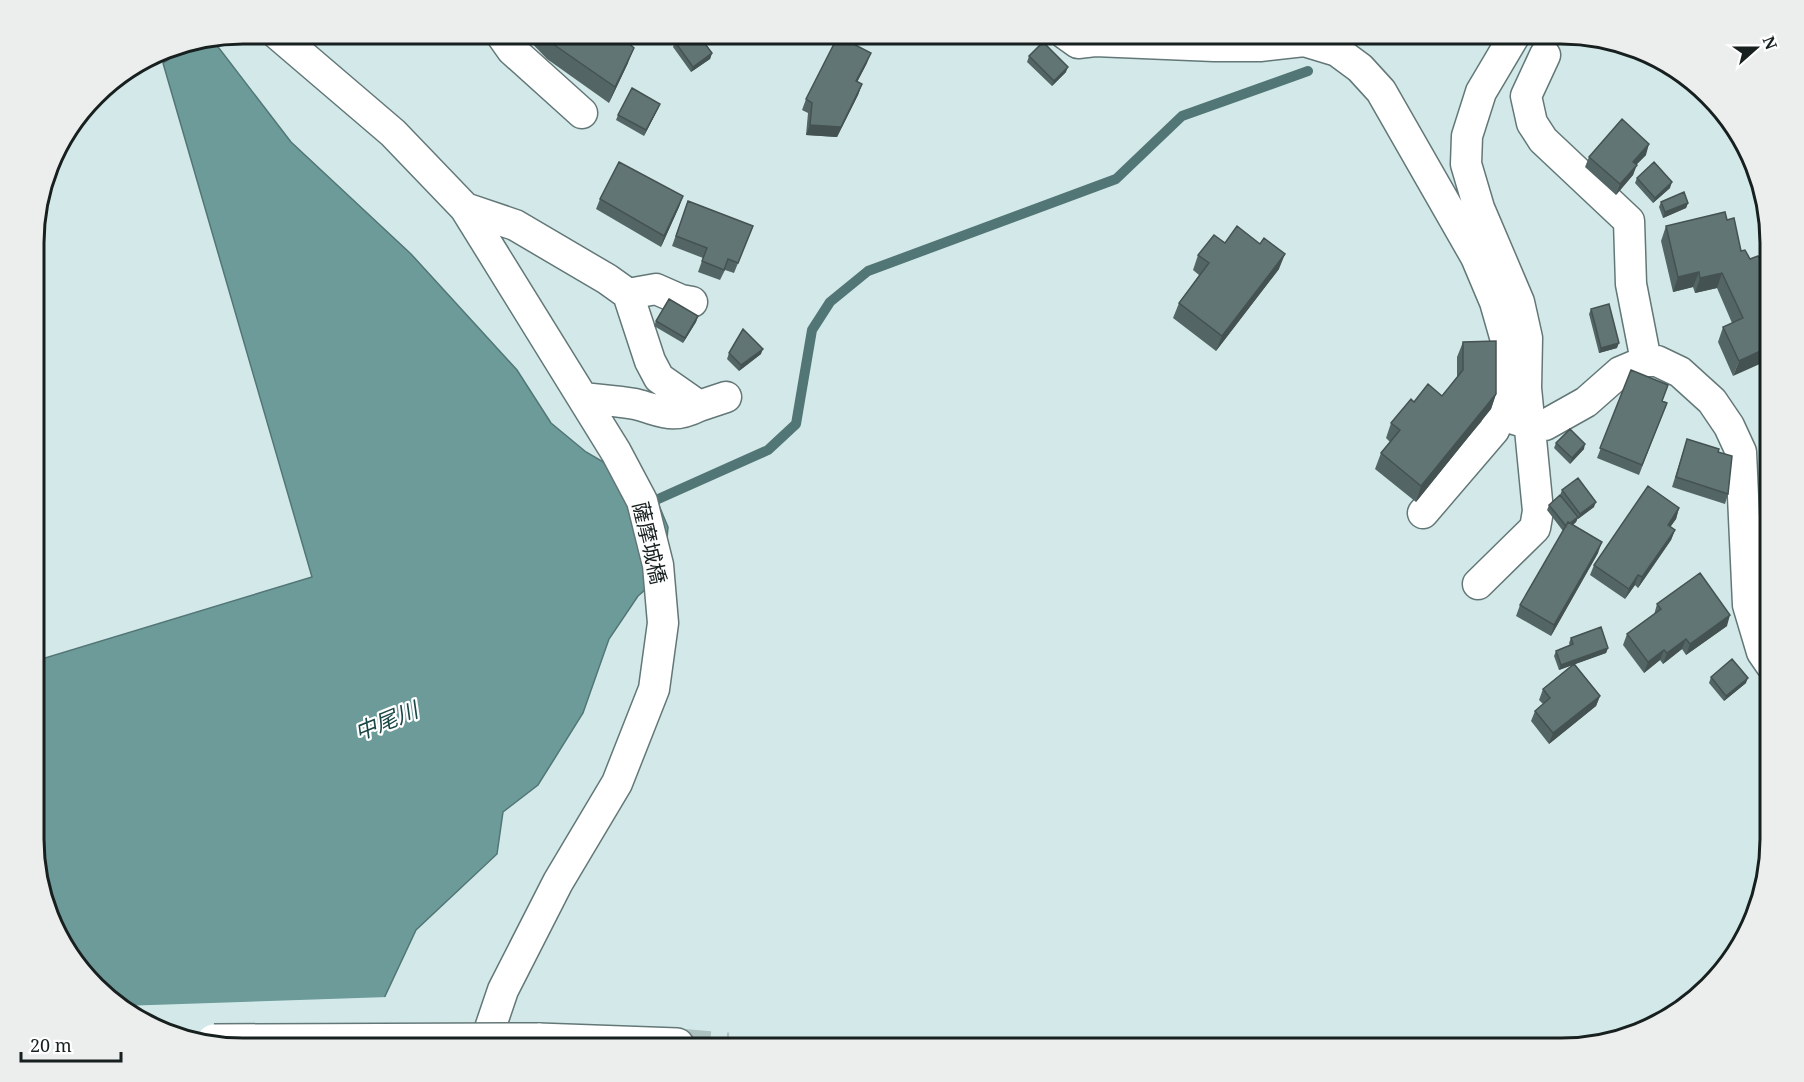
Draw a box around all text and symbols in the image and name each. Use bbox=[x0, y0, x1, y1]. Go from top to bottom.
north arrow bbox=[1726, 18, 1786, 78]
text: N bbox=[1757, 33, 1783, 53]
street label: 薩摩城橋 bbox=[627, 499, 673, 587]
water label: 中尾川 bbox=[349, 693, 424, 746]
scale bar bbox=[21, 1025, 122, 1063]
text: 20 m bbox=[30, 1033, 72, 1057]

